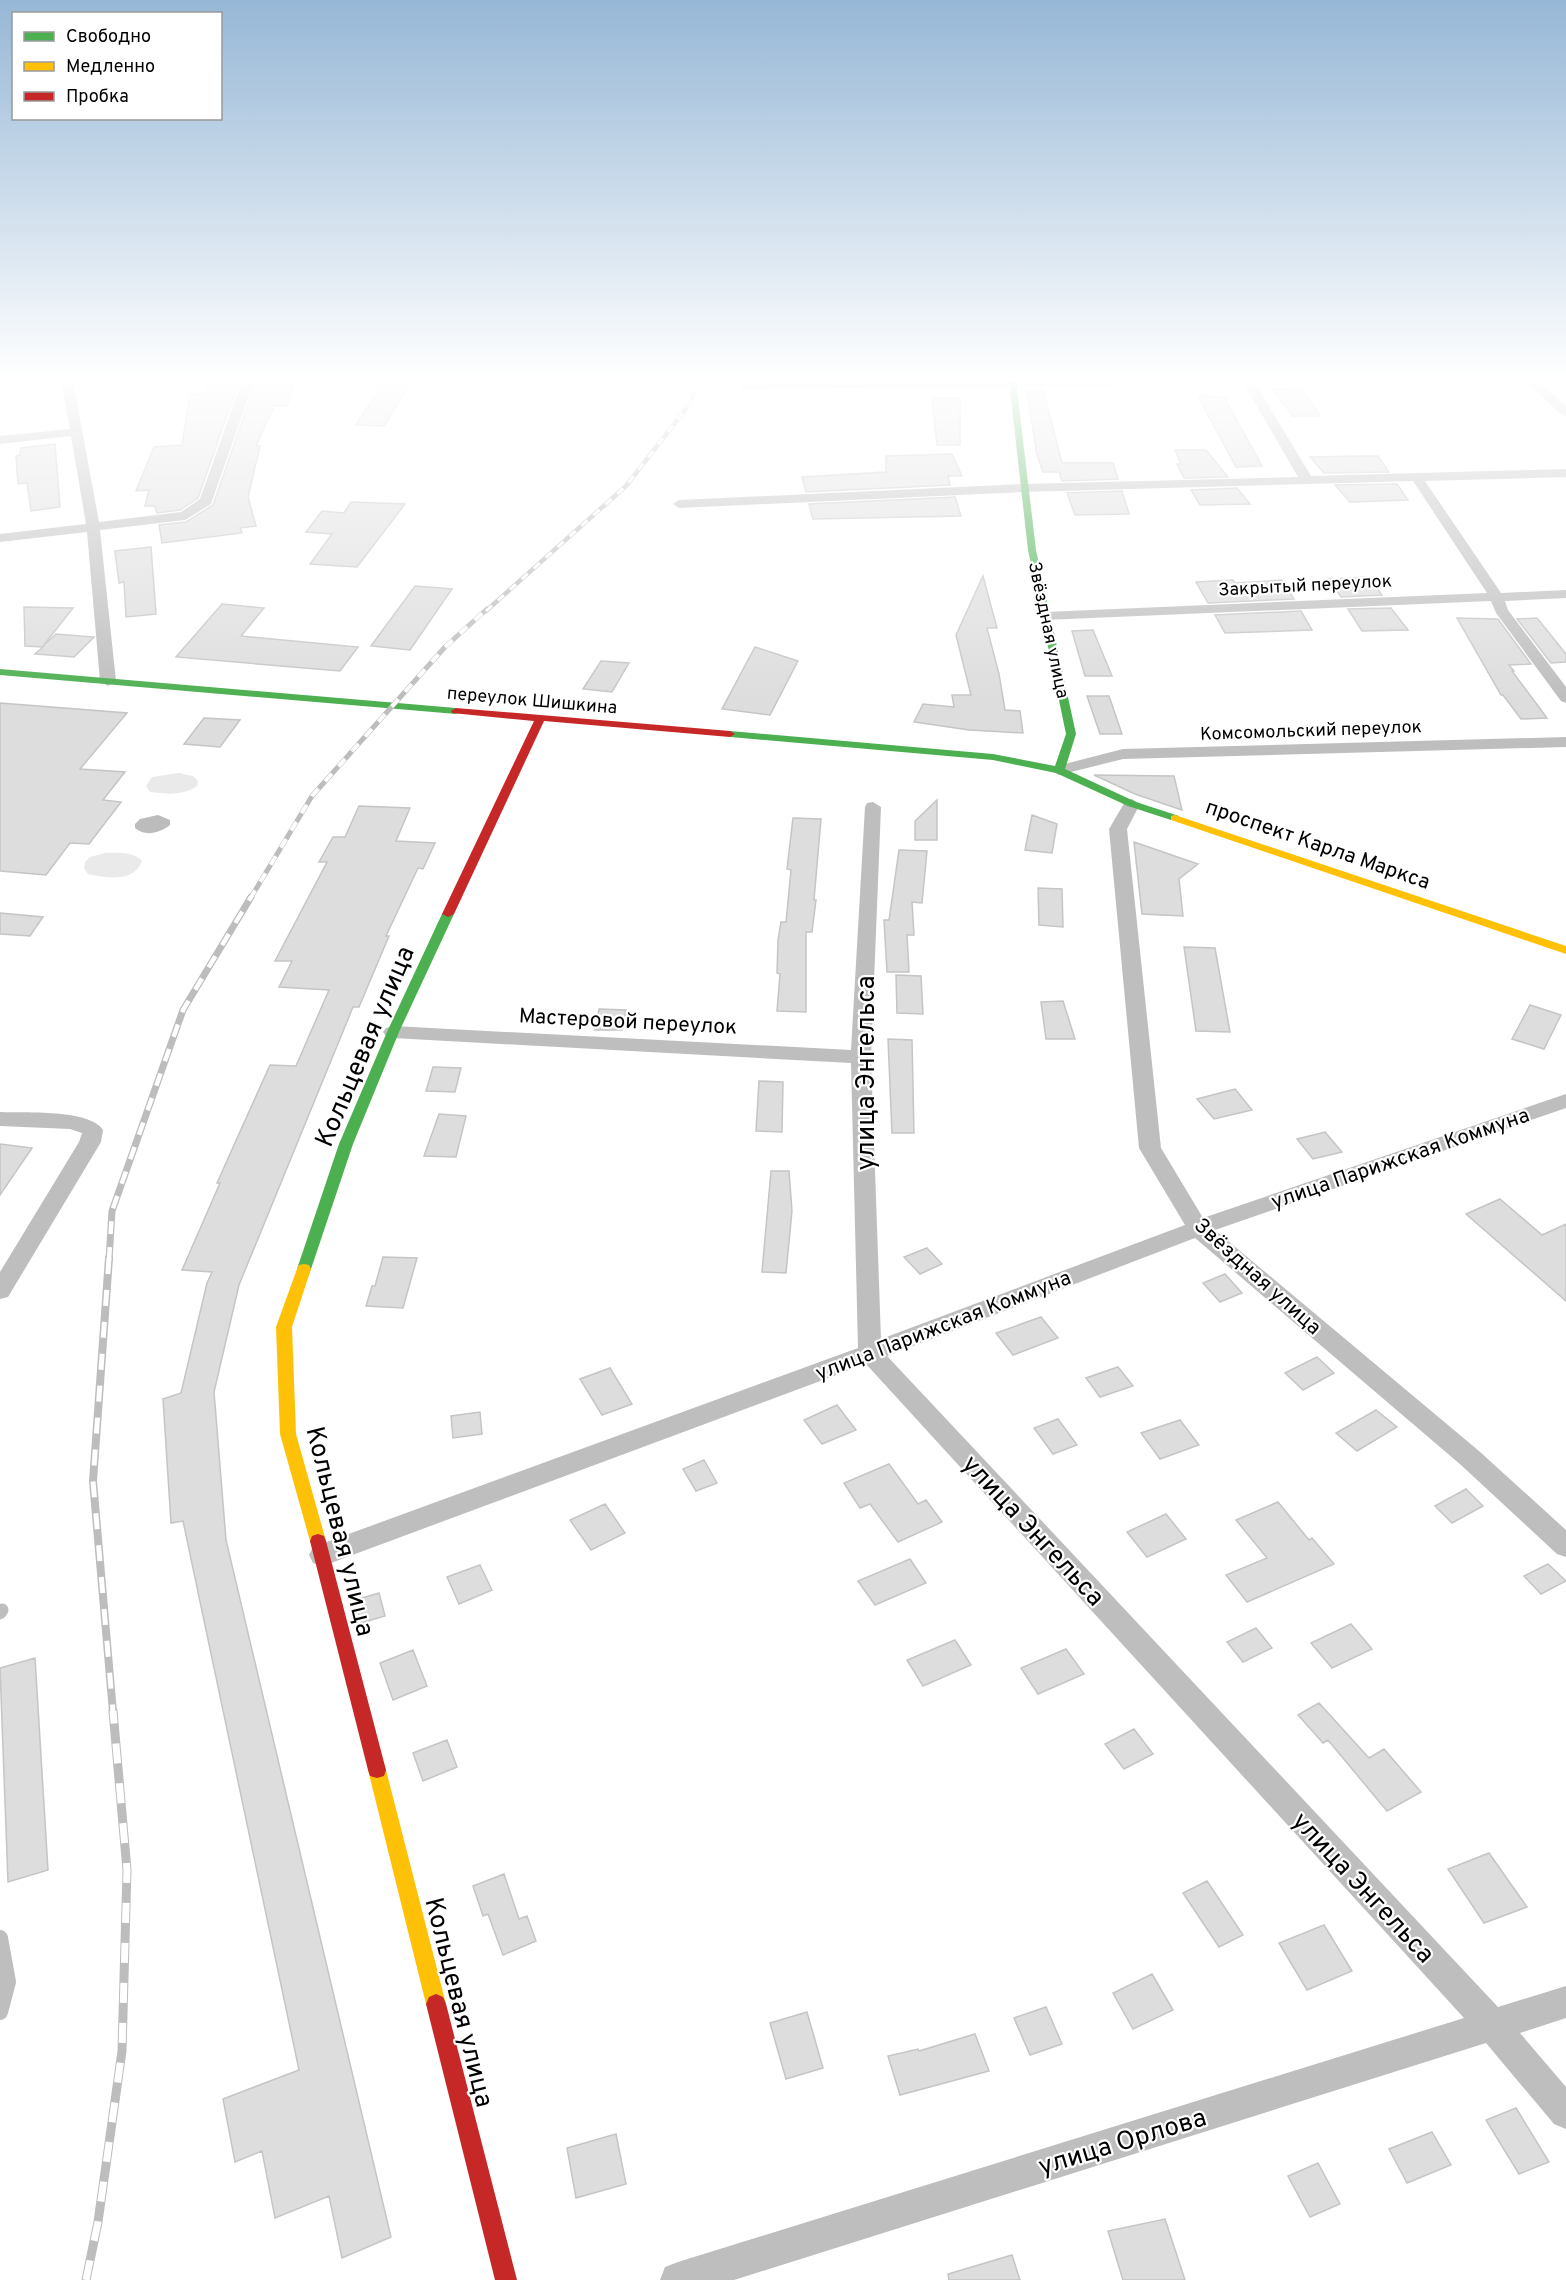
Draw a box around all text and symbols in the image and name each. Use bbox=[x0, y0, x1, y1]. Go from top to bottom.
legend bbox=[12, 12, 222, 120]
text: Свободно bbox=[66, 26, 151, 49]
text: Медленно bbox=[66, 56, 155, 79]
text: Пробка bbox=[66, 86, 129, 109]
street label: Звёздная улица bbox=[1022, 560, 1073, 701]
street label: Закрытый переулок bbox=[1218, 570, 1393, 603]
street label: переулок Шишкина bbox=[446, 683, 618, 720]
street label: Комсомольский переулок bbox=[1200, 716, 1422, 747]
street label: проспект Карла Маркса bbox=[1202, 794, 1433, 897]
street label: Кольцевая улица bbox=[309, 942, 423, 1152]
street label: улица Энгельса bbox=[851, 975, 884, 1171]
street label: Мастеровой переулок bbox=[518, 1003, 738, 1042]
street label: улица Парижская Коммуна bbox=[1268, 1102, 1533, 1216]
street label: Звёздная улица bbox=[1188, 1213, 1326, 1342]
street label: улица Парижская Коммуна bbox=[812, 1265, 1075, 1388]
street label: Кольцевая улица bbox=[297, 1423, 381, 1640]
street label: улица Энгельса bbox=[954, 1449, 1111, 1614]
street label: улица Энгельса bbox=[1284, 1806, 1441, 1971]
street label: Кольцевая улица bbox=[416, 1894, 500, 2111]
street label: улица Орлова bbox=[1035, 2102, 1211, 2185]

